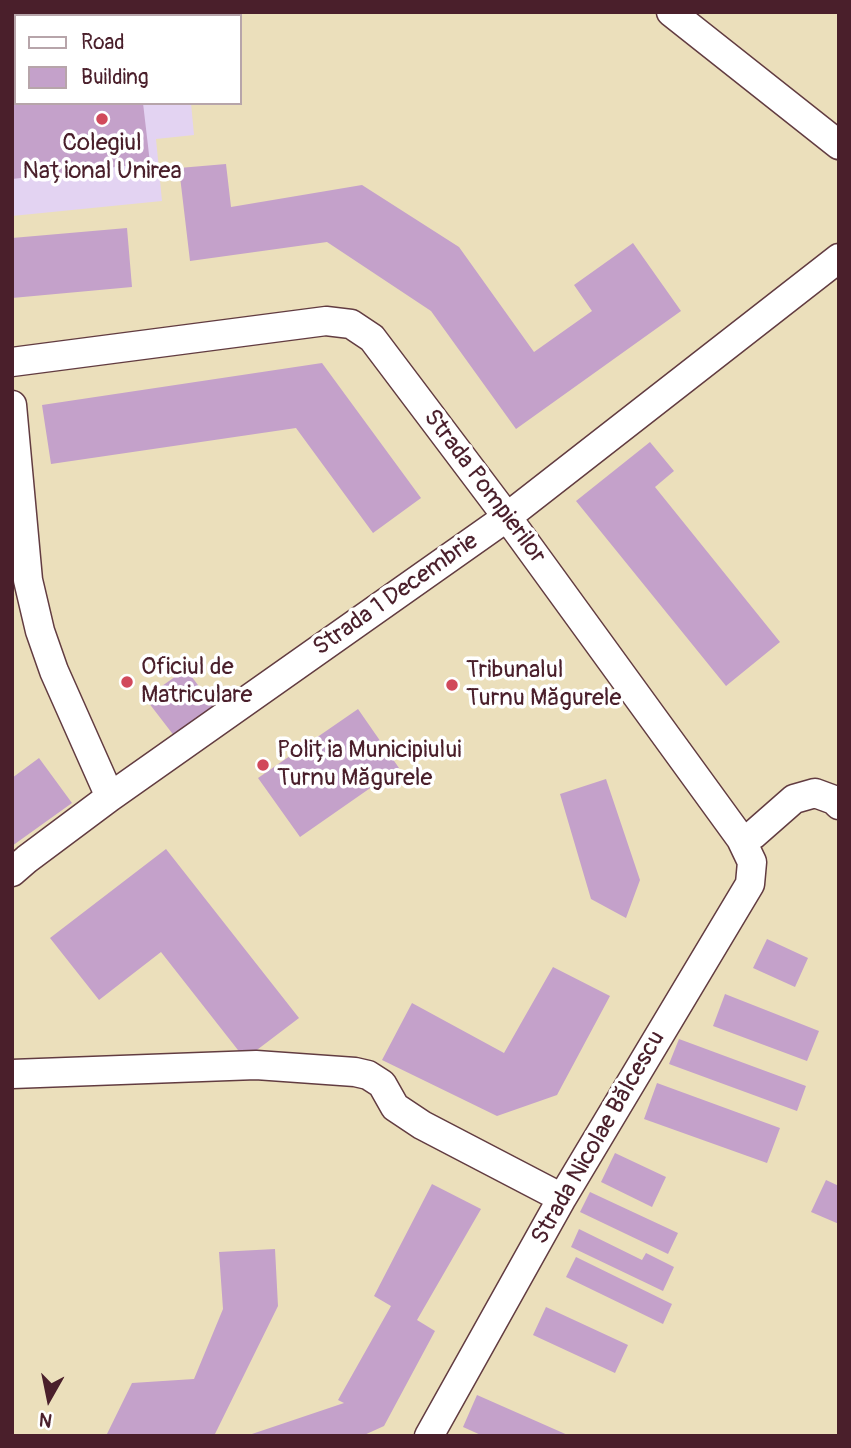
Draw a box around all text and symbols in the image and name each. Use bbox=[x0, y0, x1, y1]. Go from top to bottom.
legend bbox=[14, 14, 242, 105]
text: Road bbox=[81, 29, 125, 56]
text: Building bbox=[81, 64, 148, 91]
marker: Colegiul Național Unirea bbox=[94, 111, 110, 127]
place label: Colegiul Național Unirea bbox=[22, 130, 182, 186]
street label: Strada Pompierilor bbox=[417, 404, 551, 570]
street label: Strada 1 Decembrie bbox=[308, 527, 484, 663]
place label: Oficiul de Matriculare bbox=[141, 654, 252, 710]
place label: Tribunalul Turnu Măgurele bbox=[466, 657, 621, 713]
marker: Oficiul de Matriculare bbox=[119, 674, 135, 690]
marker: Tribunalul Turnu Măgurele bbox=[444, 677, 460, 693]
place label: Poliția Municipiului Turnu Măgurele bbox=[277, 737, 462, 793]
marker: Poliția Municipiului Turnu Măgurele bbox=[255, 757, 271, 773]
street label: Strada Nicolae Bălcescu bbox=[526, 1026, 672, 1250]
north arrow bbox=[14, 1364, 84, 1434]
text: N bbox=[37, 1407, 54, 1433]

